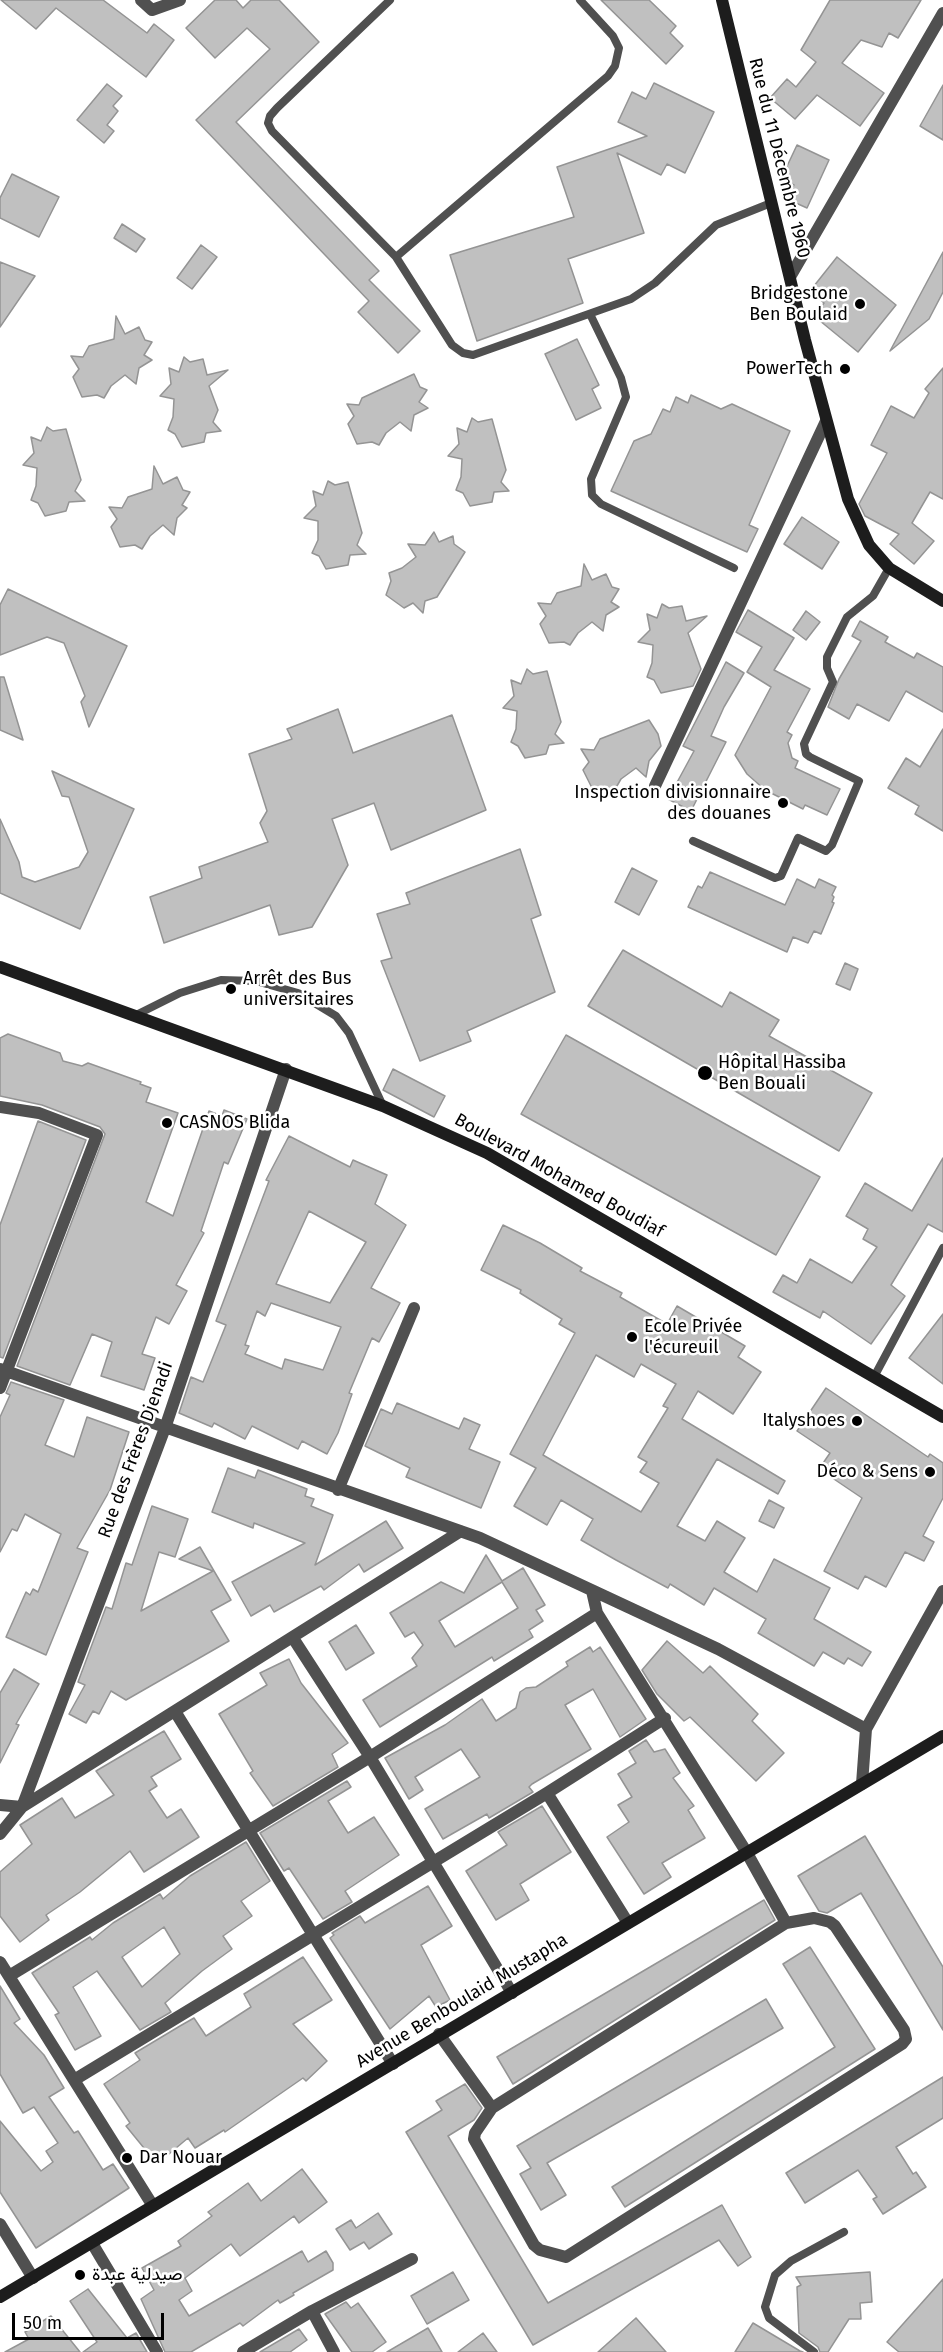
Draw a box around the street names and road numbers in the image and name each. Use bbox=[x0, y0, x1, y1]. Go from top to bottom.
street label: Rue du 11 Décembre 1960 bbox=[744, 56, 814, 260]
street label: Boulevard Mohamed Boudiaf bbox=[450, 1109, 668, 1243]
street label: Rue des Frères Djenadi bbox=[94, 1359, 178, 1541]
street label: Avenue Benboulaid Mustapha bbox=[352, 1929, 572, 2073]

